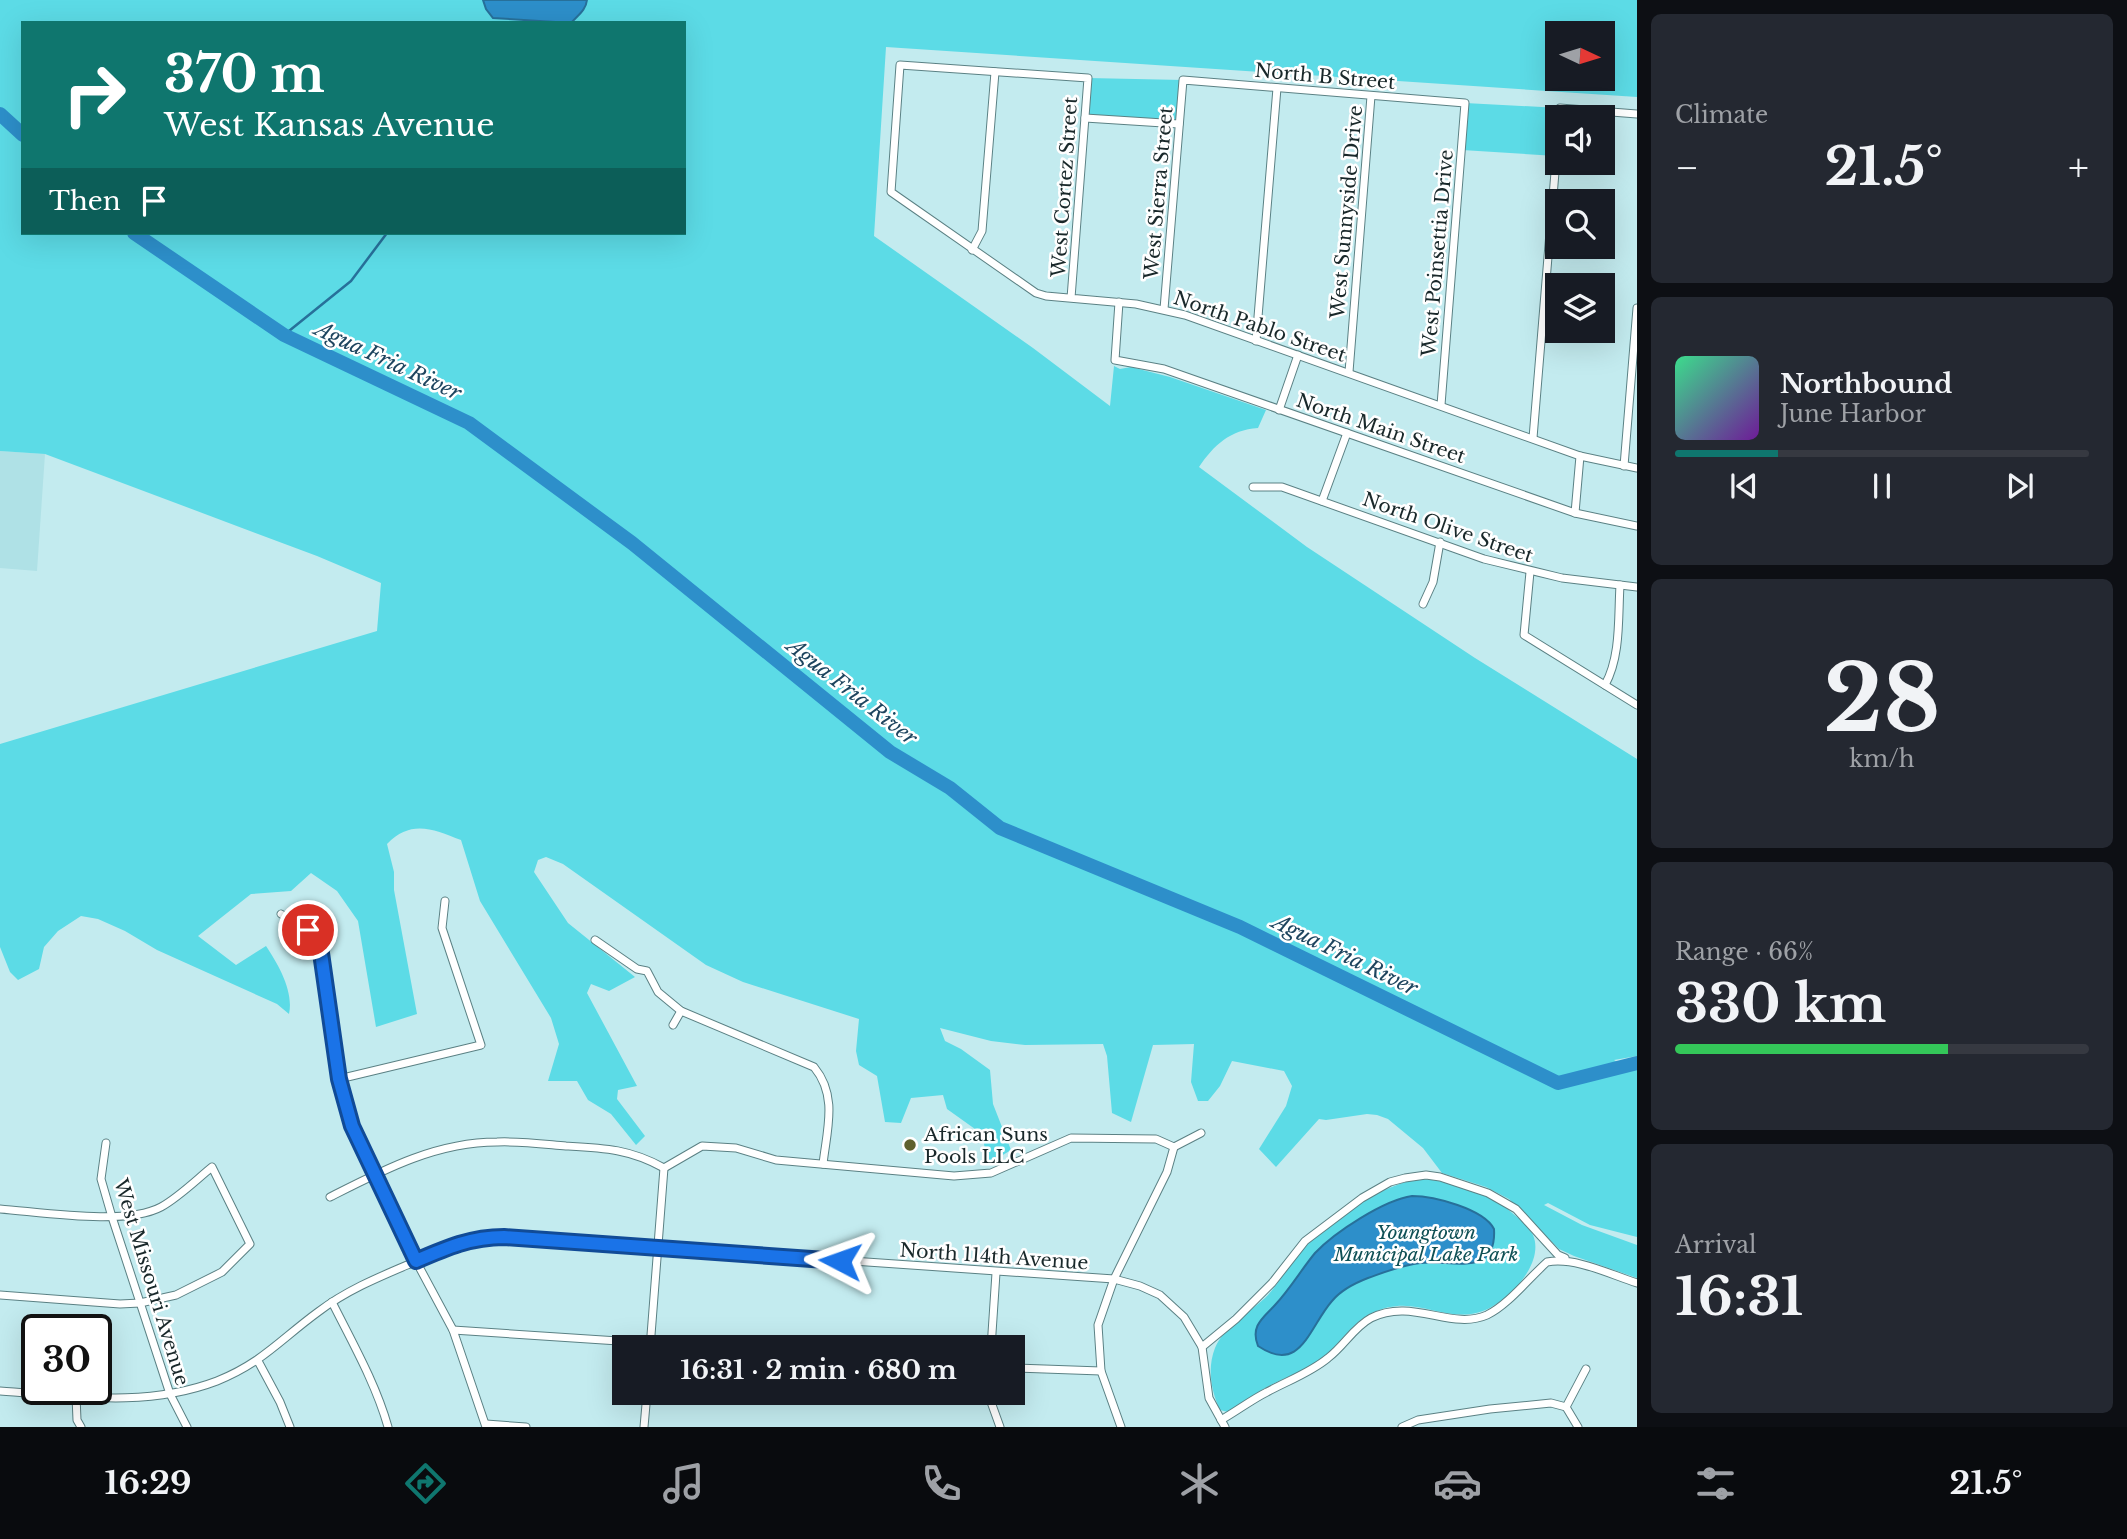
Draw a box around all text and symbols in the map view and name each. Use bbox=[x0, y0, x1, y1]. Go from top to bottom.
north arrow bbox=[1545, 21, 1615, 91]
map controls bbox=[1545, 21, 1615, 343]
text: 370 m bbox=[164, 44, 325, 105]
icon: right bbox=[49, 49, 140, 140]
street label: North B Street bbox=[1254, 59, 1397, 94]
street label: West Cortez Street bbox=[1047, 95, 1082, 279]
text: Climate bbox=[1675, 101, 1768, 129]
street label: West Sunnyside Drive bbox=[1326, 104, 1367, 321]
text: West Kansas Avenue bbox=[164, 105, 495, 145]
street label: West Sierra Street bbox=[1139, 105, 1178, 282]
button: sound bbox=[1545, 105, 1615, 175]
text: 21.5° bbox=[1824, 135, 1943, 199]
text: − bbox=[1675, 144, 1699, 191]
text: + bbox=[2068, 144, 2089, 191]
street label: West Poinsettia Drive bbox=[1417, 148, 1458, 359]
icon: arrive bbox=[135, 182, 173, 220]
text: Then bbox=[49, 185, 121, 217]
button: search bbox=[1545, 189, 1615, 259]
button: layers bbox=[1545, 273, 1615, 343]
street label: North Pablo Street bbox=[1171, 286, 1350, 367]
water label: Agua Fria River bbox=[308, 315, 466, 407]
text: Northbound bbox=[1780, 368, 1952, 400]
street label: North Main Street bbox=[1293, 389, 1469, 468]
text: June Harbor bbox=[1780, 400, 1926, 428]
icon: previous bbox=[1725, 467, 1763, 505]
icon: pause bbox=[1863, 467, 1901, 505]
icon: next bbox=[2001, 467, 2039, 505]
street label: North Olive Street bbox=[1360, 488, 1537, 568]
water label: Agua Fria River bbox=[779, 631, 923, 752]
text: 28 bbox=[1823, 643, 1941, 756]
text: km/h bbox=[1849, 745, 1915, 773]
pin bbox=[278, 900, 338, 960]
water label: Agua Fria River bbox=[1266, 907, 1423, 1002]
icon: arrive bbox=[289, 911, 327, 949]
text: Range · 66% bbox=[1675, 938, 1813, 966]
text: 330 km bbox=[1675, 972, 1886, 1036]
place label: African Suns Pools LLC bbox=[923, 1123, 1048, 1168]
marker: African Suns Pools LLC bbox=[902, 1137, 918, 1153]
street label: West Missouri Avenue bbox=[109, 1175, 194, 1388]
park label: Youngtown Municipal Lake Park bbox=[1333, 1221, 1518, 1266]
position arrow bbox=[803, 1224, 877, 1298]
text: Arrival bbox=[1675, 1231, 1756, 1259]
street label: North 114th Avenue bbox=[899, 1238, 1089, 1275]
text: 16:31 bbox=[1675, 1265, 1803, 1329]
speed limit sign: 30 bbox=[21, 1314, 112, 1405]
text: 16:31 · 2 min · 680 m bbox=[680, 1354, 957, 1386]
icon: directions bbox=[401, 1459, 450, 1508]
icon: music bbox=[659, 1459, 708, 1508]
icon: phone bbox=[917, 1459, 966, 1508]
icon: climate bbox=[1175, 1459, 1224, 1508]
icon: car bbox=[1433, 1459, 1482, 1508]
icon: filters bbox=[1691, 1459, 1740, 1508]
text: 16:29 bbox=[105, 1463, 192, 1503]
text: 21.5° bbox=[1950, 1463, 2022, 1503]

